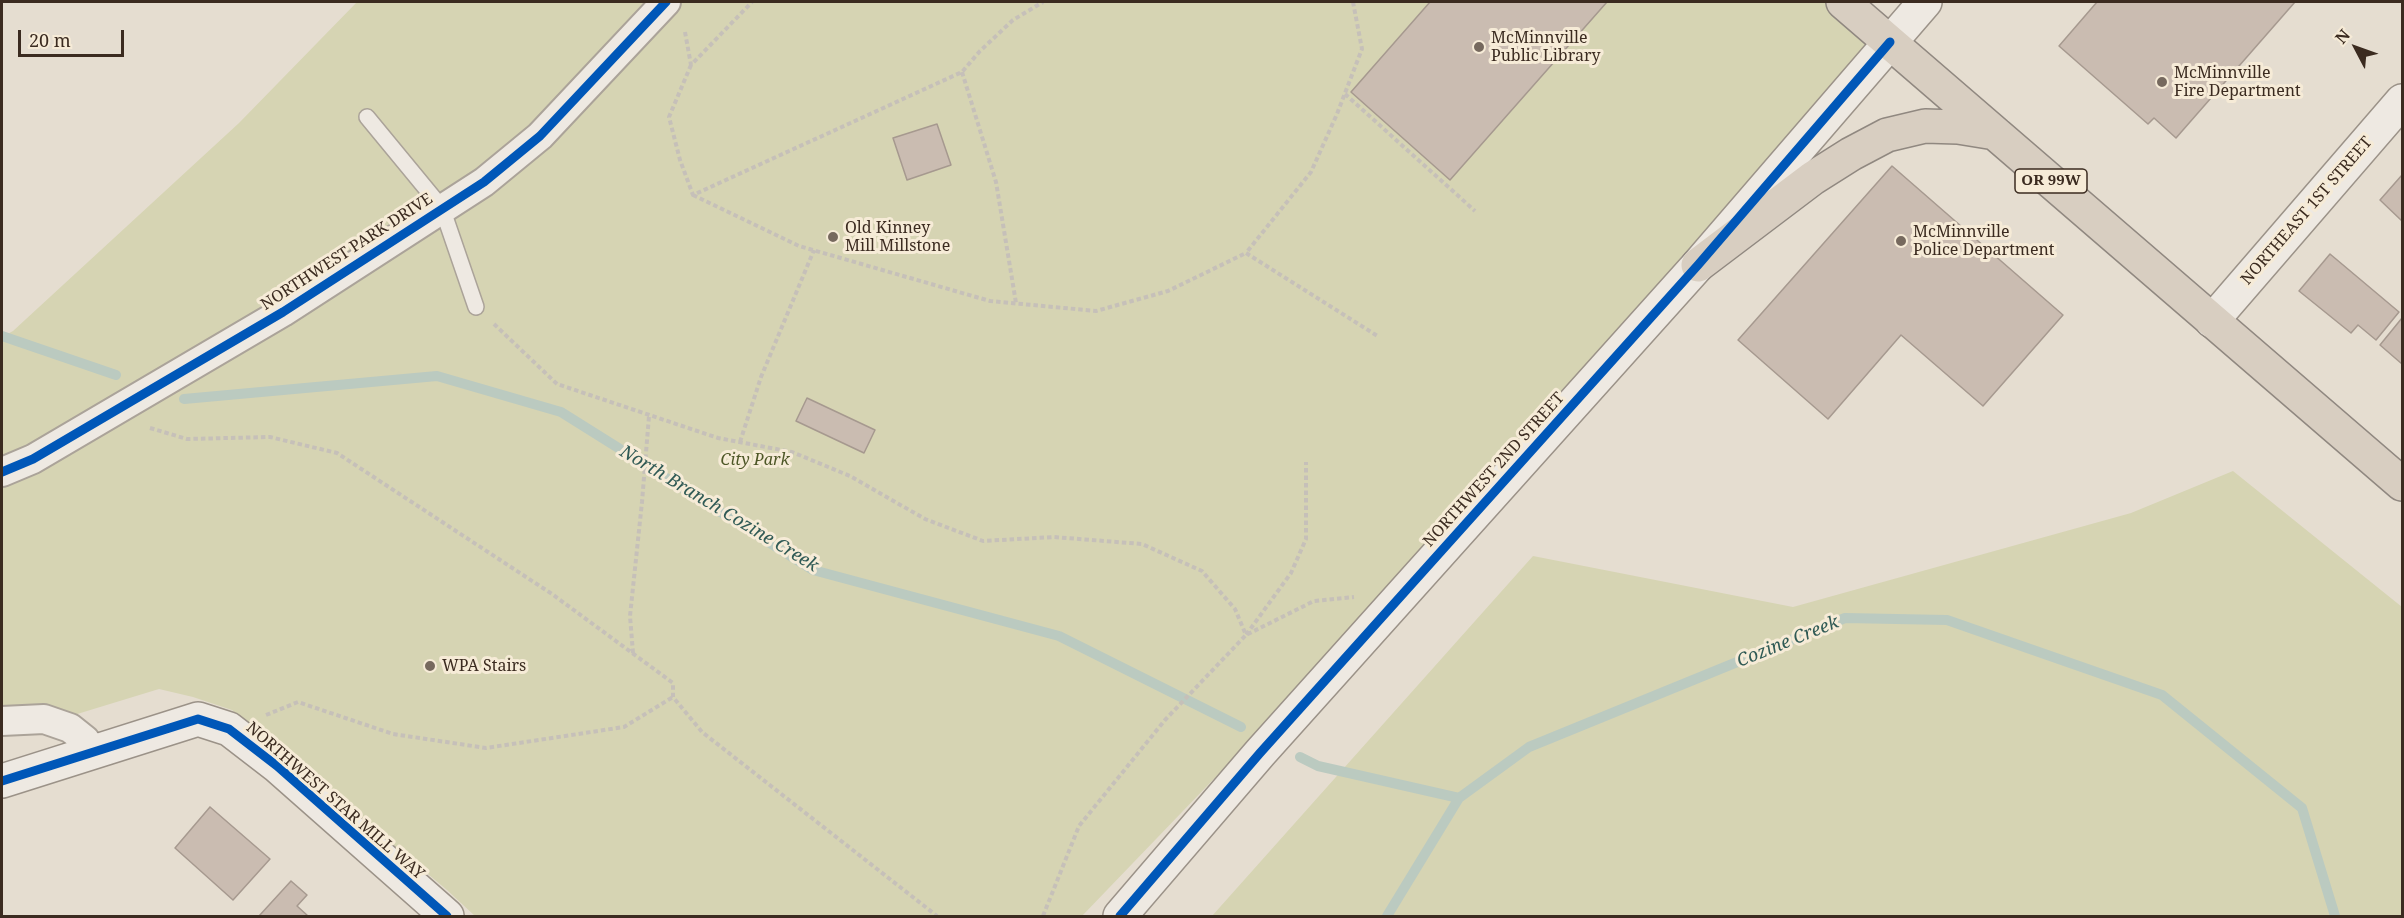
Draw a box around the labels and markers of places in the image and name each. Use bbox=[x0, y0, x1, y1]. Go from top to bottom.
place label: McMinnville Public Library bbox=[1491, 28, 1600, 66]
marker: McMinnville Public Library bbox=[1472, 40, 1486, 54]
place label: McMinnville Fire Department bbox=[2174, 63, 2301, 101]
marker: McMinnville Fire Department bbox=[2155, 75, 2169, 89]
place label: Old Kinney Mill Millstone bbox=[845, 218, 950, 256]
place label: McMinnville Police Department bbox=[1913, 222, 2054, 260]
marker: Old Kinney Mill Millstone bbox=[826, 230, 840, 244]
marker: McMinnville Police Department bbox=[1894, 234, 1908, 248]
place label: WPA Stairs bbox=[442, 656, 526, 676]
marker: WPA Stairs bbox=[423, 659, 437, 673]

